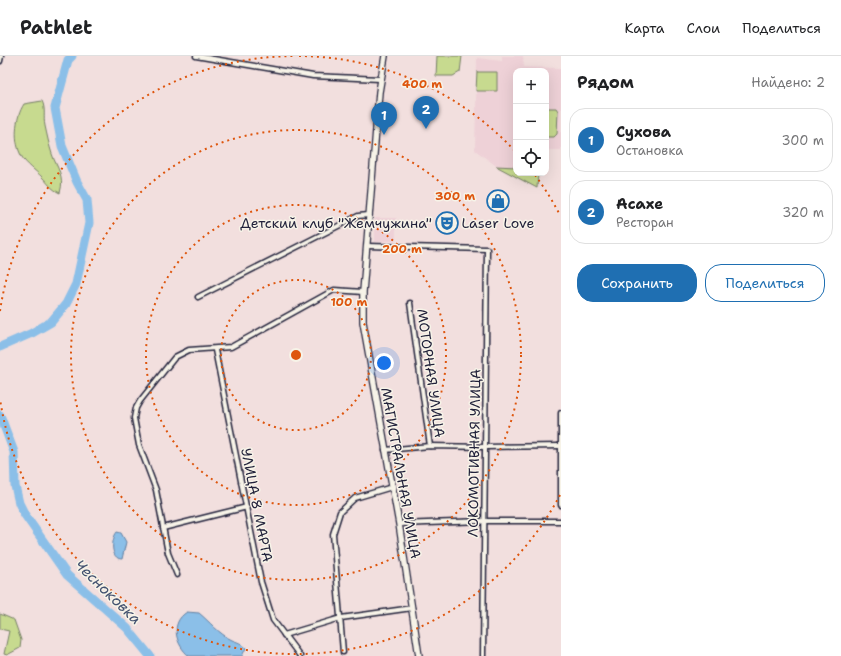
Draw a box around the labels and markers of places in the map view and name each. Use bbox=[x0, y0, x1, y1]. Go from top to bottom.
pin: 2 bbox=[413, 96, 439, 129]
pin: 1 bbox=[371, 102, 397, 135]
shop icon: Laser Love bbox=[485, 188, 511, 214]
theatre icon: Детский клуб "Жемчужина" bbox=[434, 210, 460, 236]
place label: Детский клуб "Жемчужина" bbox=[240, 214, 432, 232]
place label: Laser Love bbox=[462, 214, 534, 232]
centre of rings bbox=[289, 348, 303, 362]

